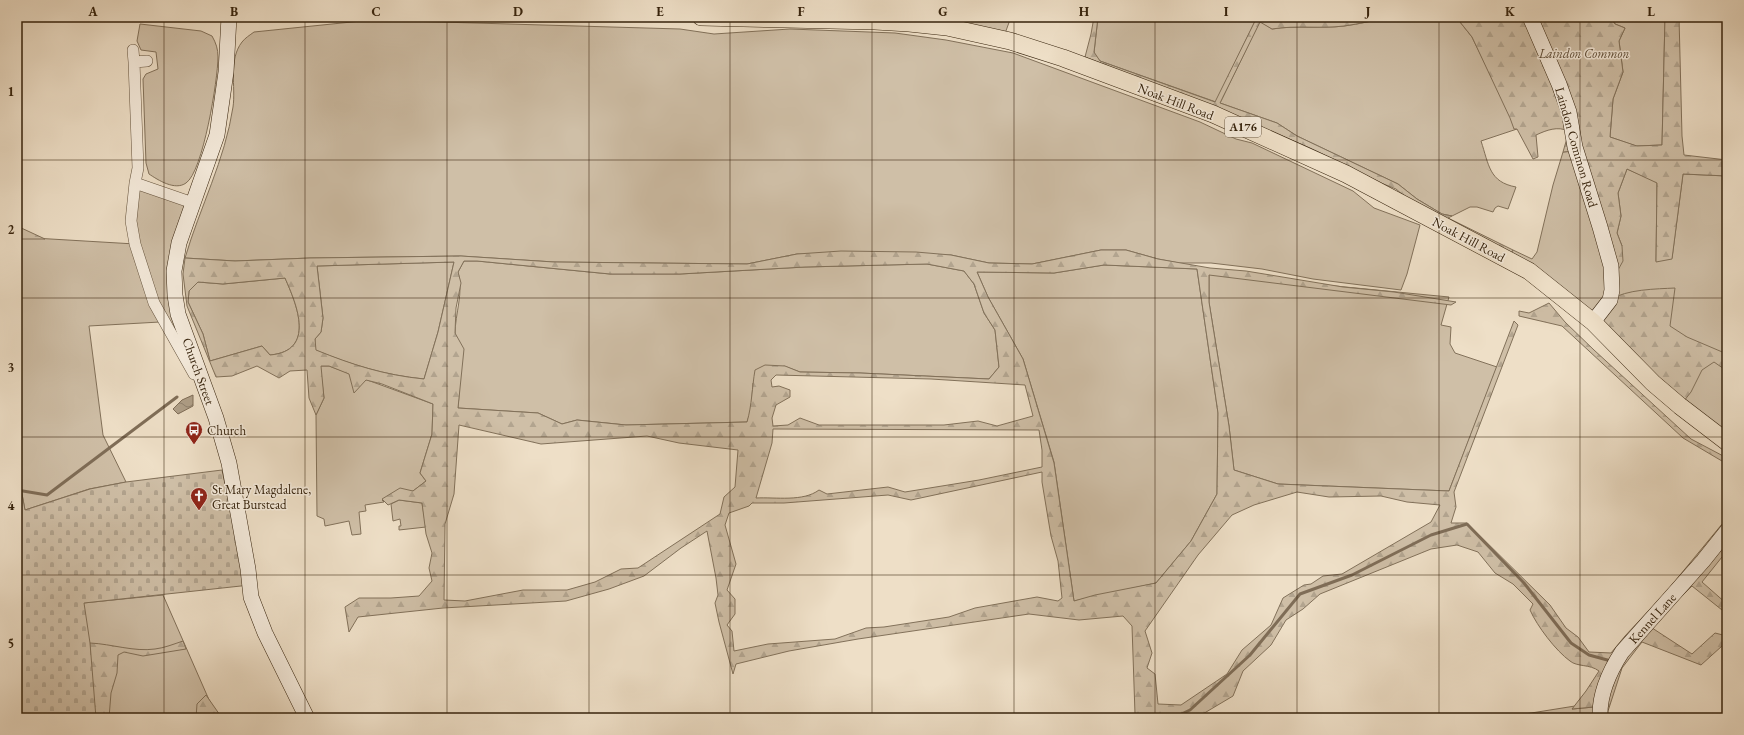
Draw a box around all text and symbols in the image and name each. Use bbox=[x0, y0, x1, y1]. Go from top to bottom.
text: A bbox=[87, 3, 98, 20]
text: B bbox=[230, 3, 238, 20]
text: C bbox=[371, 3, 381, 20]
text: D bbox=[513, 3, 523, 20]
text: E bbox=[656, 3, 664, 20]
text: F bbox=[797, 3, 805, 20]
text: G bbox=[938, 3, 948, 20]
text: H bbox=[1079, 3, 1090, 20]
text: I bbox=[1224, 3, 1229, 20]
text: J bbox=[1364, 3, 1371, 20]
text: K bbox=[1505, 3, 1516, 20]
text: L bbox=[1647, 3, 1655, 20]
park label: Laindon Common bbox=[1538, 45, 1629, 62]
street label: Noak Hill Road bbox=[1135, 79, 1217, 124]
text: 1 bbox=[8, 83, 15, 100]
street label: Laindon Common Road bbox=[1551, 85, 1602, 210]
road number: A176 bbox=[1225, 117, 1261, 137]
street label: Noak Hill Road bbox=[1429, 213, 1508, 266]
text: 2 bbox=[8, 221, 15, 238]
street label: Church Street bbox=[179, 335, 219, 407]
text: 3 bbox=[8, 359, 15, 376]
bus stop icon: Church bbox=[184, 420, 204, 445]
place label: Church bbox=[207, 422, 246, 439]
place label: St Mary Magdalene, Great Burstead bbox=[212, 481, 311, 513]
church icon: St Mary Magdalene, Great Burstead bbox=[189, 486, 209, 511]
text: 4 bbox=[8, 497, 15, 514]
street label: Kennel Lane bbox=[1625, 589, 1680, 647]
text: 5 bbox=[8, 635, 14, 652]

